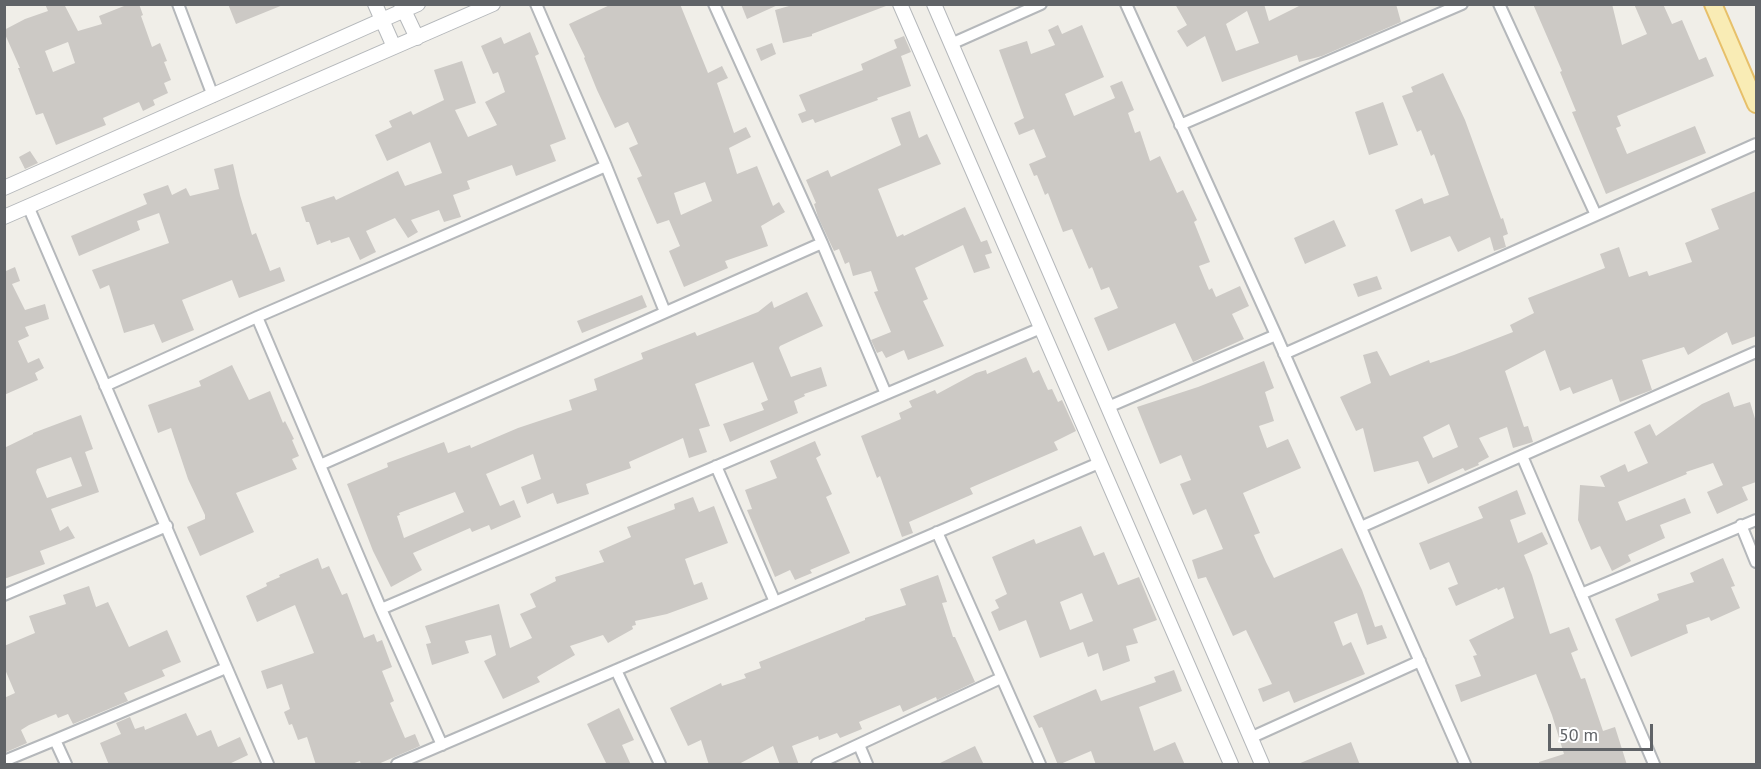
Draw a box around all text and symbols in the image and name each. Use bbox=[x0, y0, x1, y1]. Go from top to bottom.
scale bar bbox=[1551, 712, 1656, 750]
text: 50 m bbox=[1559, 723, 1598, 746]

